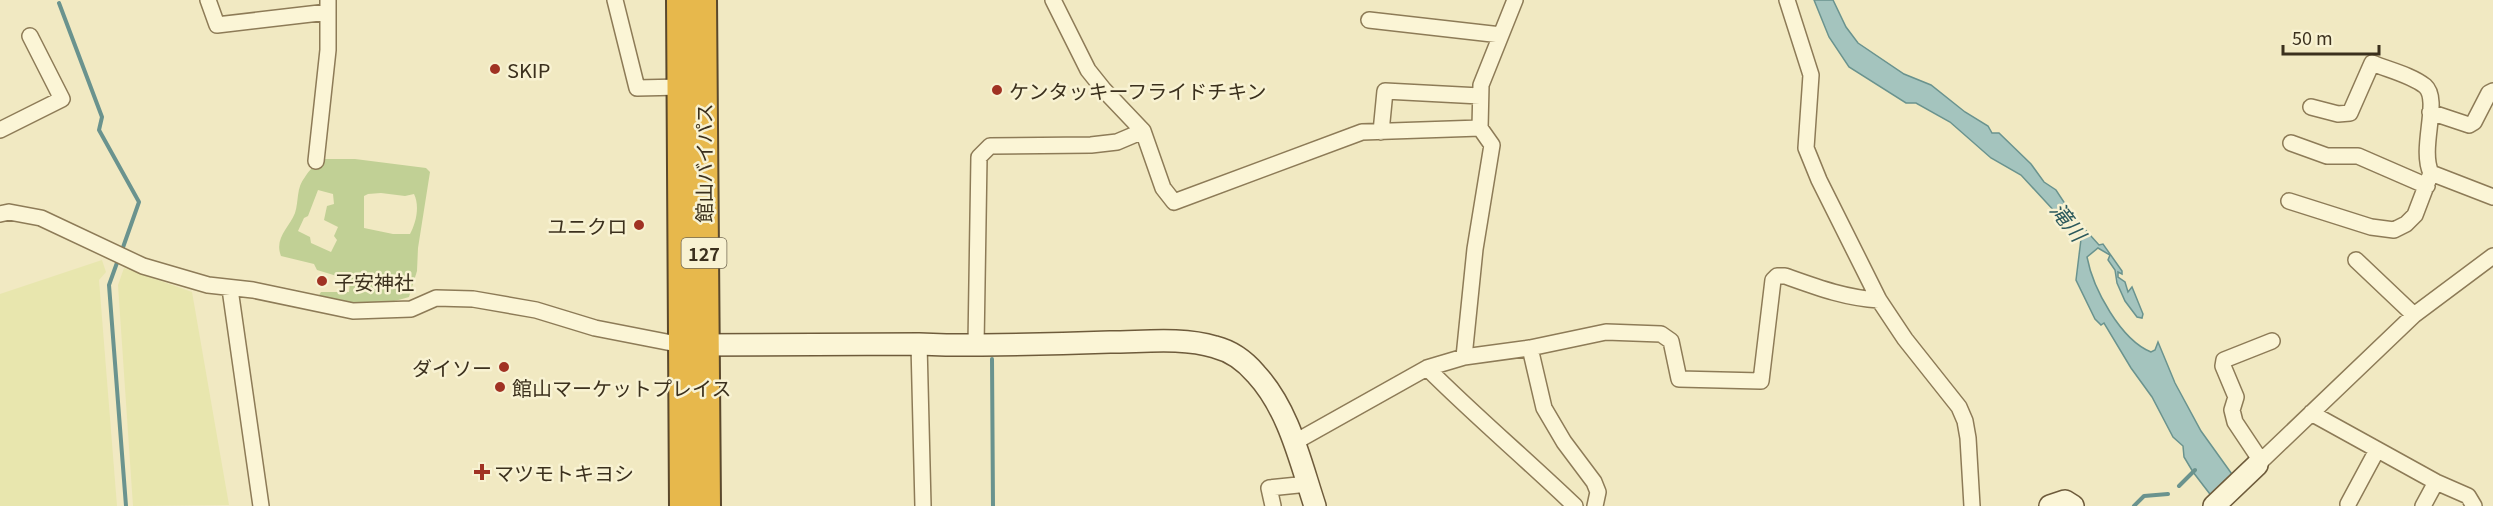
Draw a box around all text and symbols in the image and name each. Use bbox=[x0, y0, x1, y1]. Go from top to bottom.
scale bar bbox=[2283, 18, 2379, 56]
text: 50 m bbox=[2292, 24, 2333, 50]
place label: SKIP bbox=[507, 55, 550, 84]
marker: SKIP bbox=[488, 62, 502, 76]
place label: ケンタッキーフライドチキン bbox=[1009, 76, 1267, 105]
marker: ケンタッキーフライドチキン bbox=[990, 83, 1004, 97]
street label: 館山バイパス bbox=[689, 103, 718, 223]
water label: 滝川 bbox=[2044, 195, 2095, 248]
place label: ユニクロ bbox=[547, 211, 627, 240]
marker: ユニクロ bbox=[632, 218, 646, 232]
road number: 127 bbox=[682, 238, 726, 268]
place label: 子安神社 bbox=[334, 267, 414, 296]
marker: 子安神社 bbox=[315, 274, 329, 288]
place label: ダイソー bbox=[412, 353, 492, 382]
marker: ダイソー bbox=[497, 360, 511, 374]
place label: 館山マーケットプレイス bbox=[512, 373, 731, 402]
marker: 館山マーケットプレイス bbox=[493, 380, 507, 394]
place label: マツモトキヨシ bbox=[494, 458, 634, 487]
marker: マツモトキヨシ bbox=[475, 465, 489, 479]

